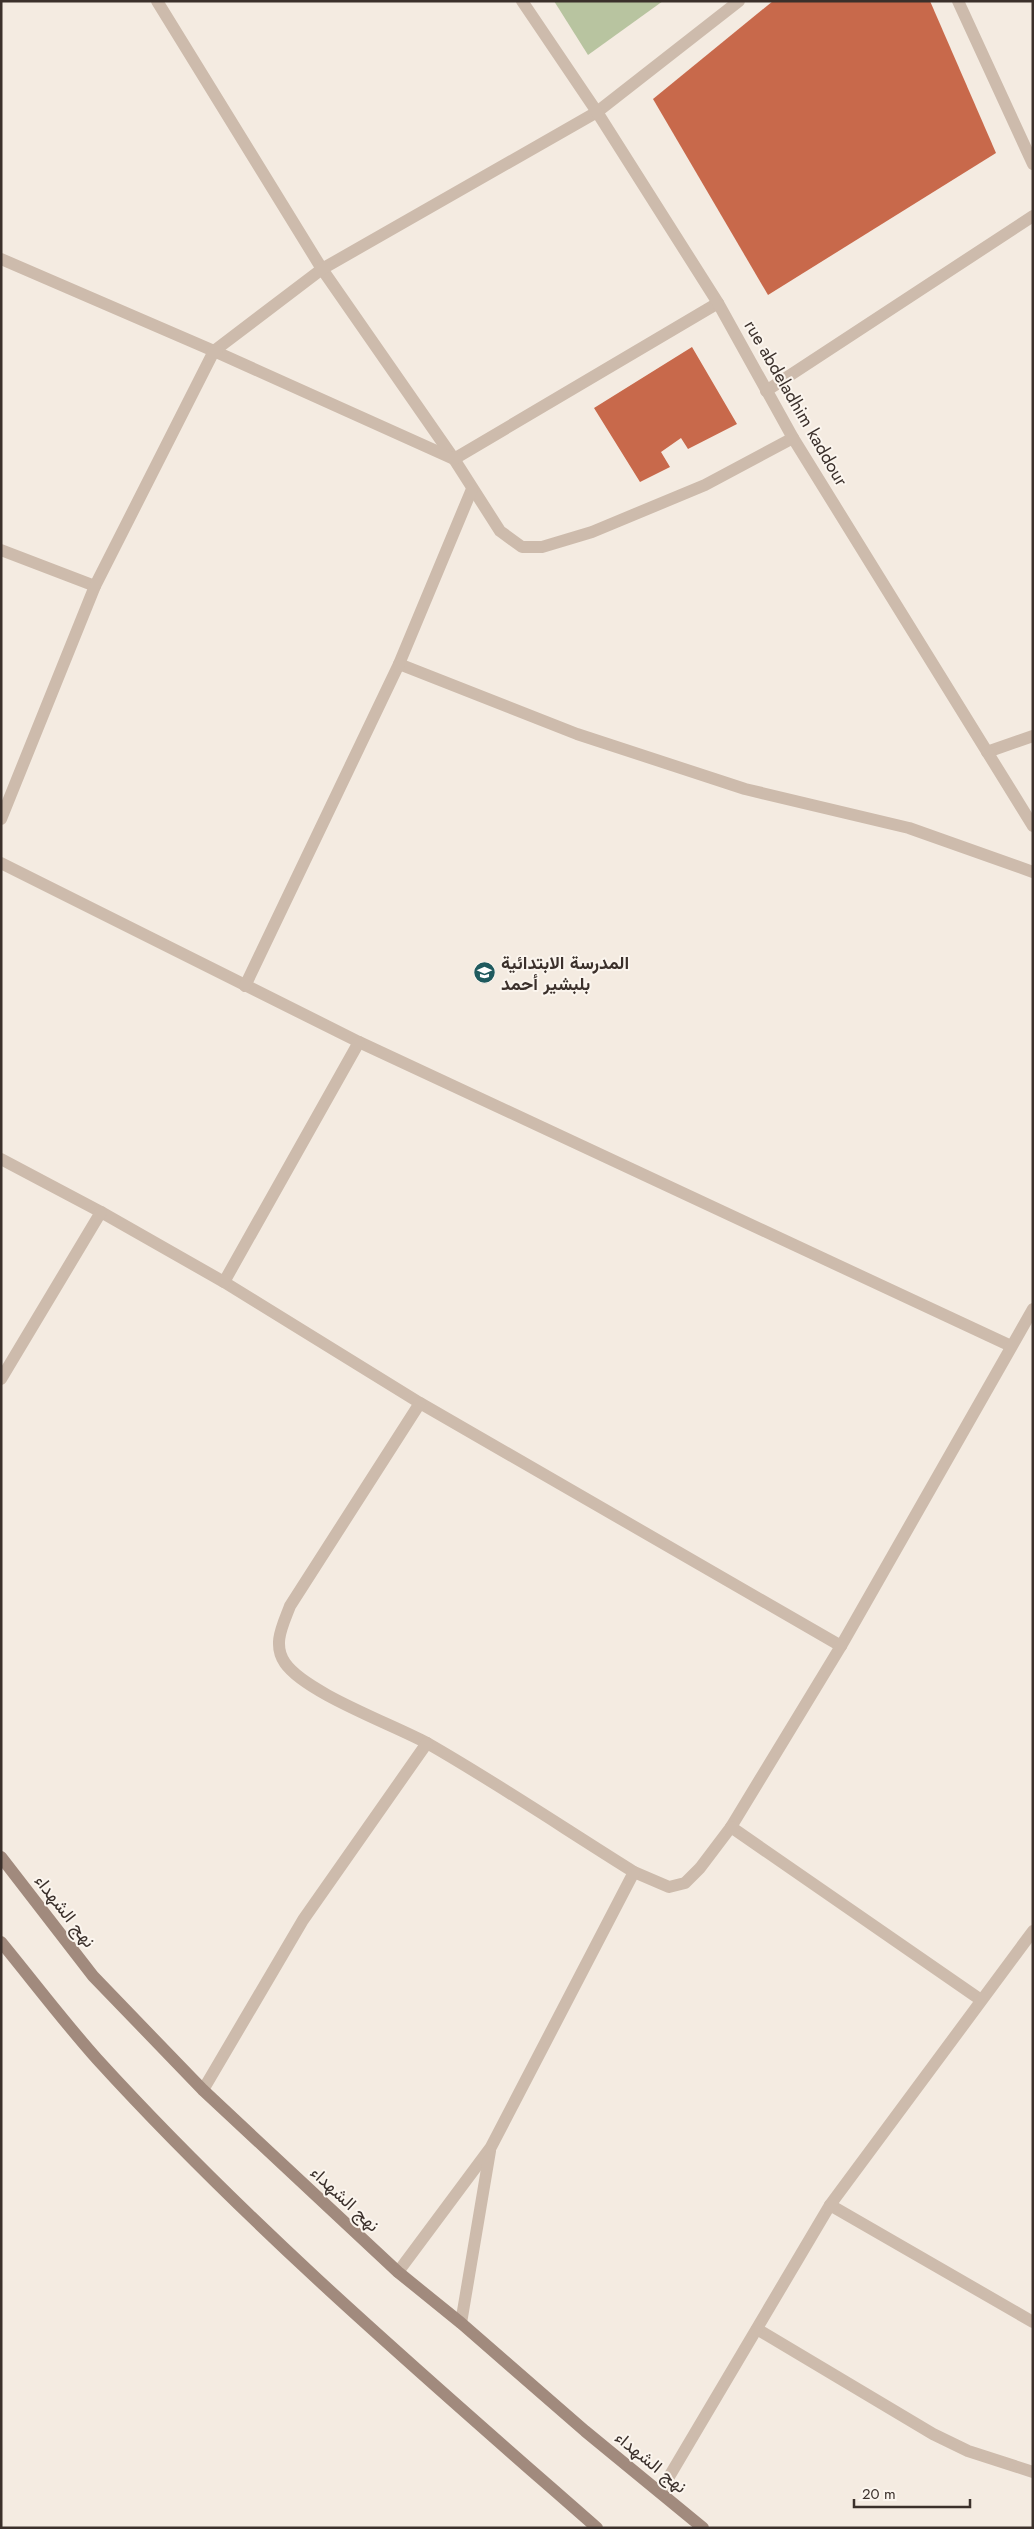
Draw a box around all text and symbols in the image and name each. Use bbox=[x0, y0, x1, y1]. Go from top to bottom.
street label: rue abdeladhim kaddour bbox=[738, 315, 855, 492]
place label: المدرسة الابتدائية بلبشير أحمد bbox=[501, 950, 629, 997]
school or university icon: المدرسة الابتدائية بلبشير أحمد bbox=[473, 961, 497, 985]
street label: نهج الشهداء bbox=[28, 1869, 102, 1953]
street label: نهج الشهداء bbox=[305, 2160, 385, 2238]
street label: نهج الشهداء bbox=[609, 2425, 693, 2499]
scale bar bbox=[854, 2476, 970, 2508]
text: 20 m bbox=[862, 2483, 896, 2505]

